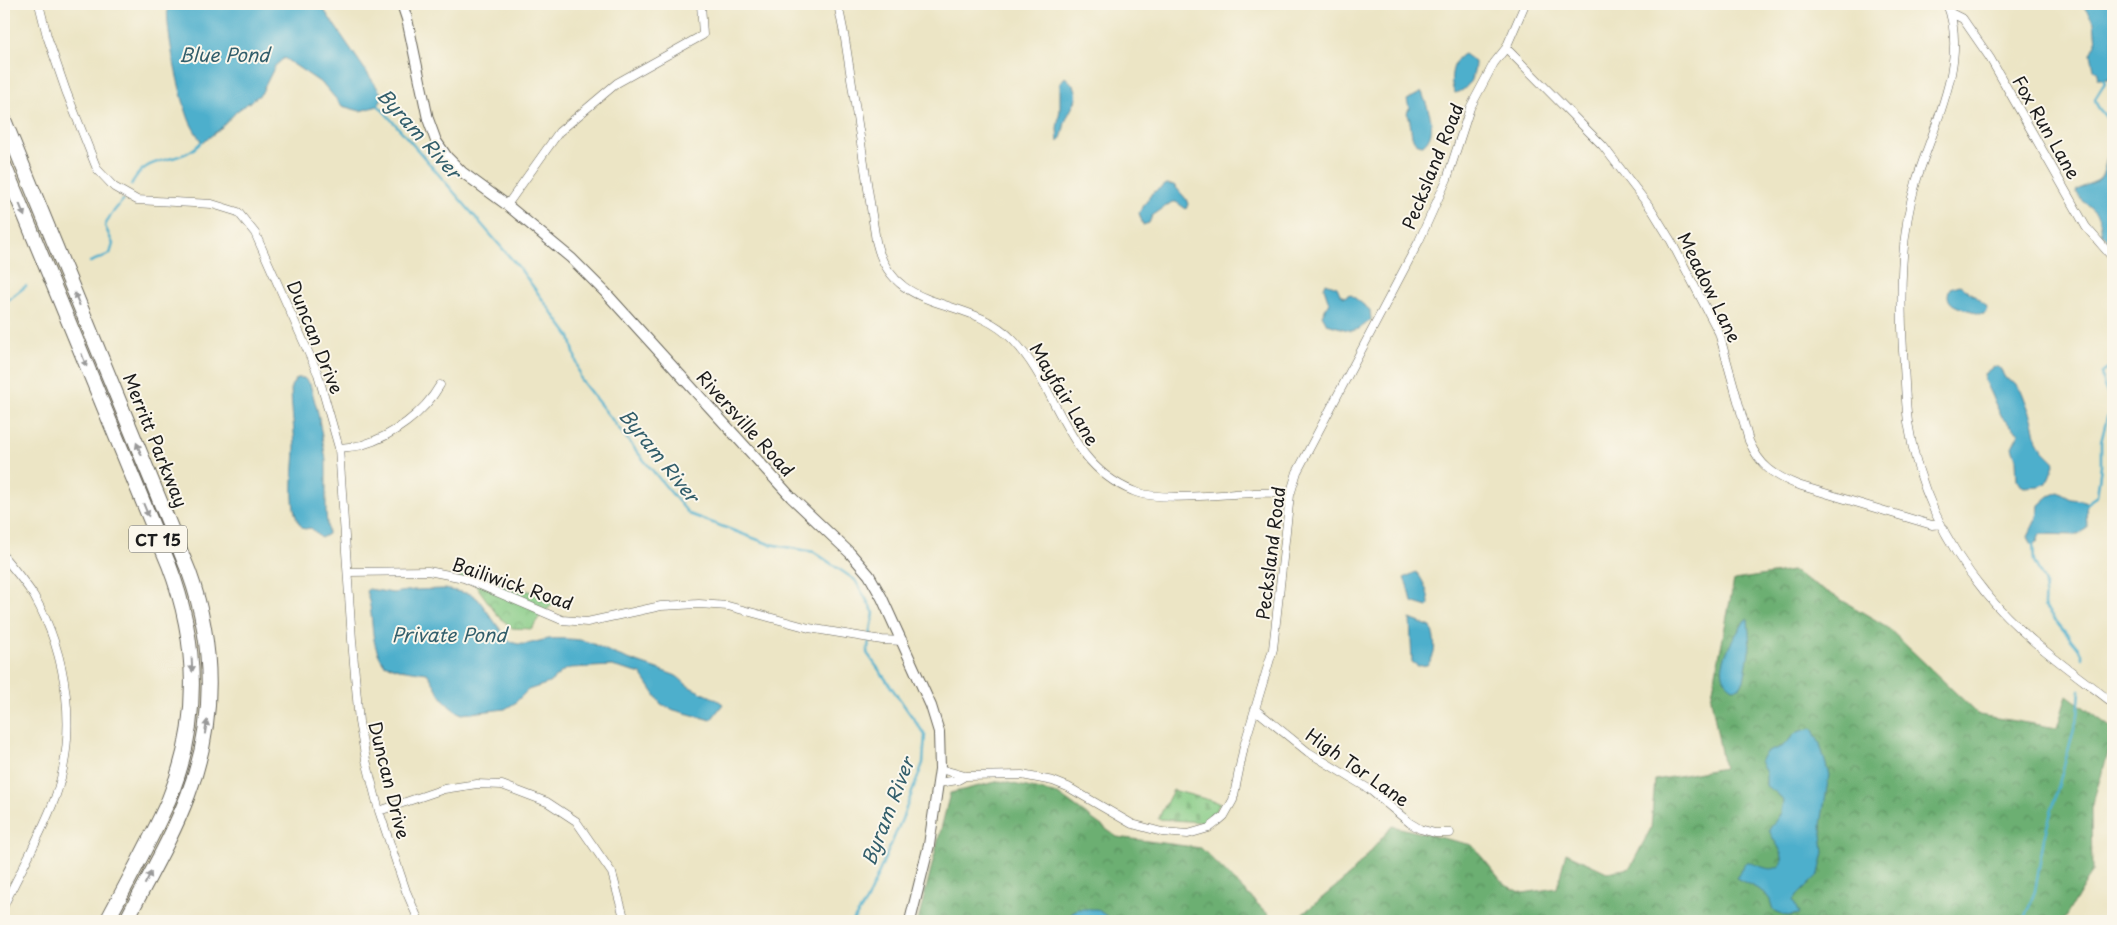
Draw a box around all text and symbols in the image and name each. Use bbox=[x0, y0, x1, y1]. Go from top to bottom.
water label: Blue Pond bbox=[179, 40, 272, 68]
street label: Fox Run Lane bbox=[2006, 70, 2088, 184]
water label: Byram River bbox=[372, 82, 470, 186]
street label: Pecksland Road bbox=[1394, 99, 1470, 233]
one-way arrow bbox=[19, 203, 27, 217]
street label: Meadow Lane bbox=[1672, 227, 1748, 347]
street label: Duncan Drive bbox=[281, 276, 351, 398]
one-way arrow bbox=[73, 292, 81, 306]
street label: Mayfair Lane bbox=[1024, 337, 1106, 451]
one-way arrow bbox=[81, 353, 89, 367]
street label: Riversville Road bbox=[691, 364, 801, 482]
street label: Merritt Parkway bbox=[117, 369, 195, 511]
water label: Byram River bbox=[614, 402, 708, 510]
one-way arrow bbox=[135, 442, 143, 457]
street label: Pecksland Road bbox=[1248, 485, 1292, 621]
one-way arrow bbox=[143, 503, 151, 518]
road number: CT 15 bbox=[129, 526, 187, 552]
street label: Bailiwick Road bbox=[449, 550, 577, 616]
water label: Private Pond bbox=[392, 620, 509, 648]
one-way arrow bbox=[189, 658, 197, 674]
street label: Duncan Drive bbox=[362, 718, 418, 842]
one-way arrow bbox=[202, 719, 210, 735]
street label: High Tor Lane bbox=[1301, 721, 1415, 813]
water label: Byram River bbox=[854, 751, 921, 869]
one-way arrow bbox=[144, 871, 152, 885]

